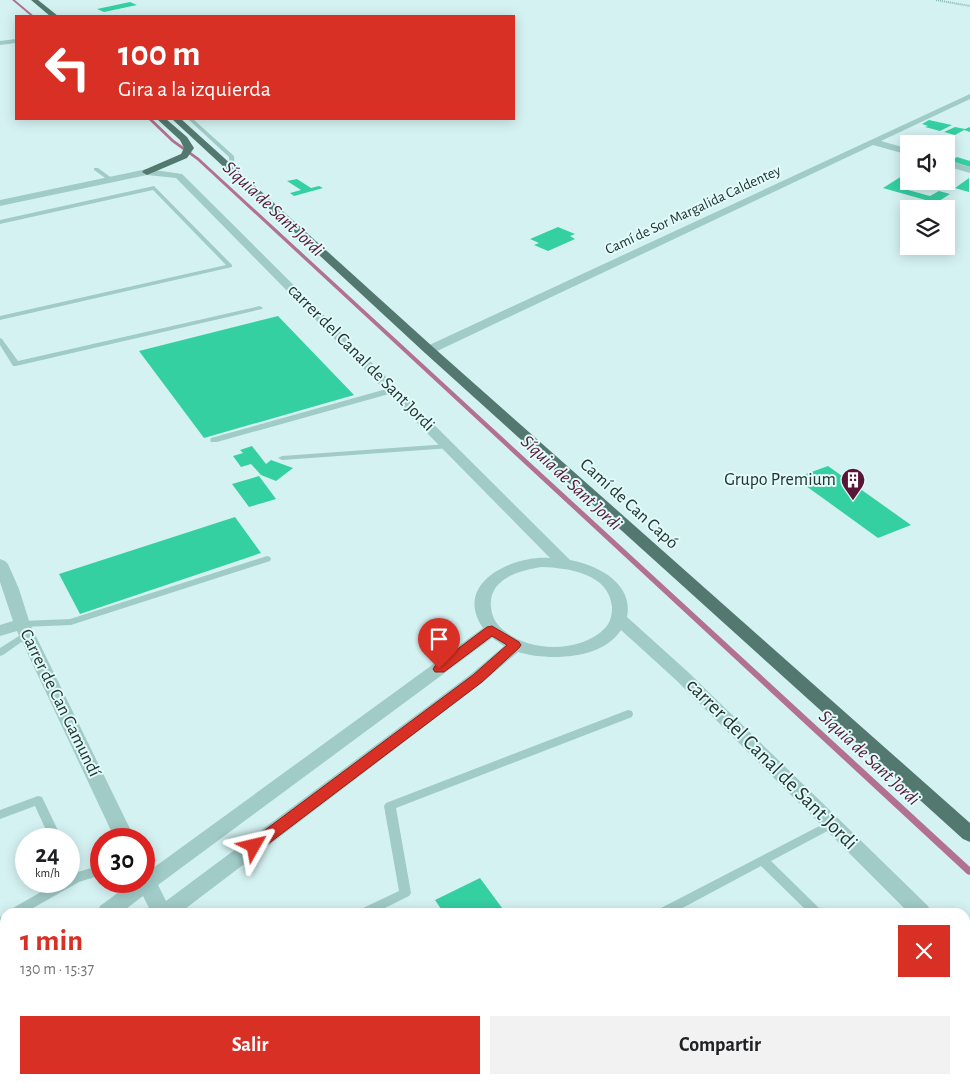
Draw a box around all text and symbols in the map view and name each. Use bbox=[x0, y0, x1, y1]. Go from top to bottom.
icon: left bbox=[35, 35, 100, 100]
text: 100 m bbox=[118, 37, 201, 72]
text: Gira a la izquierda bbox=[118, 78, 271, 100]
map controls bbox=[900, 135, 955, 255]
button: sound bbox=[900, 135, 955, 190]
water label: Síquia de Sant Jordi bbox=[219, 158, 327, 260]
street label: Camí de Sor Margalida Caldentey bbox=[603, 162, 784, 257]
button: layers bbox=[900, 200, 955, 255]
street label: carrer del Canal de Sant Jordi bbox=[284, 281, 438, 435]
water label: Síquia de Sant Jordi bbox=[517, 432, 625, 534]
street label: Camí de Can Capó bbox=[576, 455, 682, 553]
building icon: Grupo Premium bbox=[840, 467, 866, 501]
place label: Grupo Premium bbox=[724, 471, 836, 489]
pin bbox=[418, 618, 460, 669]
icon: arrive bbox=[425, 625, 453, 653]
street label: Carrer de Can Gamundí bbox=[16, 626, 104, 780]
street label: carrer del Canal de Sant Jordi bbox=[682, 674, 862, 854]
water label: Síquia de Sant Jordi bbox=[815, 707, 923, 809]
position arrow bbox=[227, 819, 279, 871]
speed limit sign: 30 bbox=[90, 828, 155, 893]
text: 24 bbox=[35, 842, 60, 867]
text: km/h bbox=[35, 867, 60, 879]
button: close bbox=[898, 925, 950, 977]
text: 1 min bbox=[20, 926, 83, 956]
text: 130 m · 15:37 bbox=[20, 961, 94, 977]
button: Salir bbox=[20, 1016, 480, 1074]
button: Compartir bbox=[490, 1016, 950, 1074]

